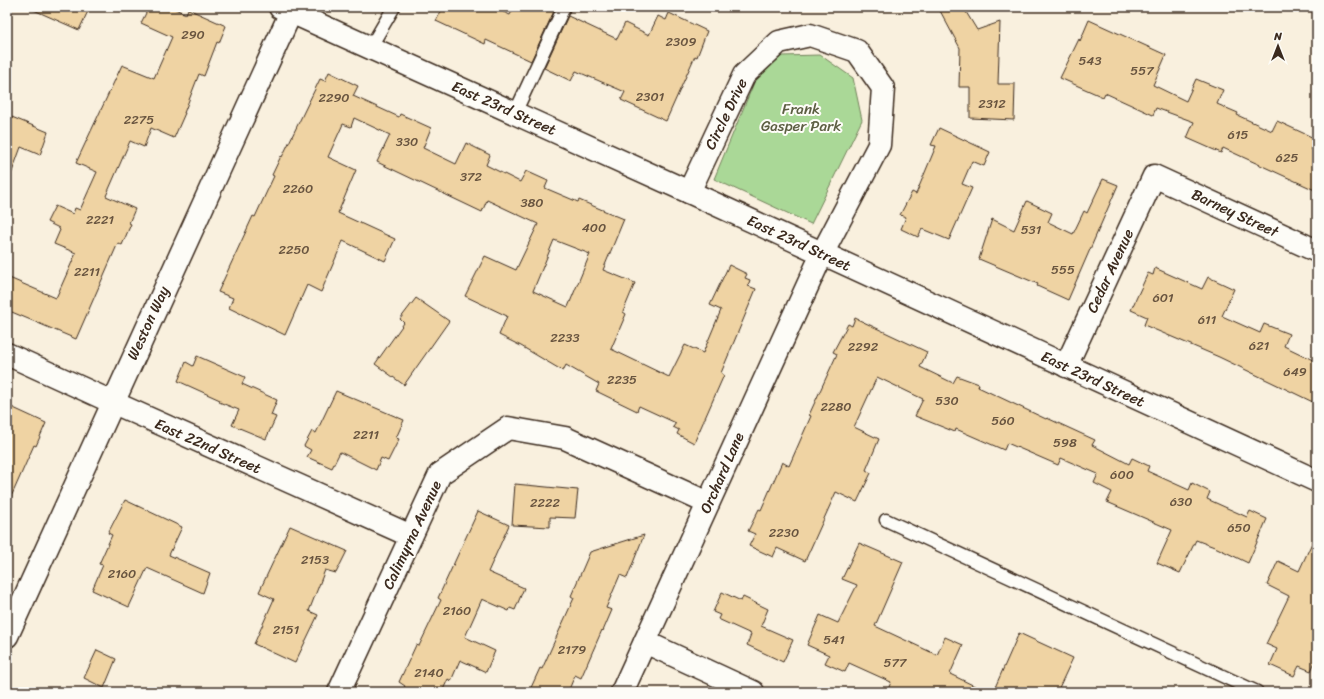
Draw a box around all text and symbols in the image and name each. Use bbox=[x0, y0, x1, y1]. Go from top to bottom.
house number: 290 bbox=[181, 23, 205, 46]
north arrow bbox=[1258, 26, 1298, 66]
text: N bbox=[1273, 27, 1282, 46]
house number: 2309 bbox=[666, 30, 696, 53]
house number: 543 bbox=[1078, 49, 1102, 72]
house number: 557 bbox=[1130, 59, 1155, 82]
street label: East 23rd Street bbox=[447, 73, 561, 143]
street label: Circle Drive bbox=[697, 73, 755, 154]
house number: 2301 bbox=[636, 85, 665, 108]
house number: 2290 bbox=[318, 86, 350, 109]
house number: 2312 bbox=[978, 92, 1006, 115]
park label: Frank Gasper Park bbox=[761, 96, 841, 139]
house number: 2275 bbox=[124, 108, 154, 131]
house number: 615 bbox=[1228, 123, 1249, 146]
house number: 330 bbox=[396, 130, 418, 153]
house number: 625 bbox=[1276, 146, 1298, 169]
house number: 372 bbox=[460, 165, 483, 188]
house number: 2260 bbox=[283, 177, 313, 200]
street label: Barney Street bbox=[1187, 181, 1284, 245]
house number: 380 bbox=[520, 191, 544, 214]
house number: 2221 bbox=[86, 208, 114, 231]
street label: East 23rd Street bbox=[743, 208, 856, 279]
house number: 400 bbox=[582, 216, 606, 239]
house number: 531 bbox=[1021, 218, 1042, 241]
street label: Cedar Avenue bbox=[1079, 224, 1141, 317]
house number: 2250 bbox=[278, 238, 310, 261]
house number: 555 bbox=[1051, 258, 1075, 281]
house number: 2211 bbox=[74, 260, 101, 283]
street label: Weston Way bbox=[119, 281, 177, 364]
house number: 601 bbox=[1152, 286, 1174, 309]
house number: 611 bbox=[1198, 308, 1217, 331]
house number: 2233 bbox=[550, 326, 580, 349]
house number: 621 bbox=[1249, 334, 1270, 357]
house number: 2292 bbox=[848, 335, 879, 358]
street label: East 23rd Street bbox=[1037, 344, 1150, 415]
house number: 649 bbox=[1283, 360, 1307, 383]
house number: 2235 bbox=[607, 368, 637, 391]
house number: 530 bbox=[935, 389, 959, 412]
house number: 2280 bbox=[820, 395, 852, 418]
house number: 560 bbox=[991, 409, 1015, 432]
street label: East 22nd Street bbox=[150, 411, 266, 481]
house number: 2211 bbox=[353, 423, 380, 446]
street label: Orchard Lane bbox=[693, 428, 751, 518]
house number: 598 bbox=[1053, 431, 1077, 454]
house number: 600 bbox=[1110, 463, 1134, 486]
street label: Calimyrna Avenue bbox=[375, 476, 449, 594]
house number: 630 bbox=[1170, 490, 1192, 513]
house number: 2222 bbox=[530, 491, 560, 514]
house number: 650 bbox=[1227, 516, 1251, 539]
house number: 2230 bbox=[769, 521, 799, 544]
house number: 2153 bbox=[301, 548, 329, 571]
house number: 2160 bbox=[108, 562, 136, 585]
house number: 2160 bbox=[443, 599, 471, 622]
house number: 2151 bbox=[273, 618, 300, 641]
house number: 541 bbox=[823, 628, 845, 651]
house number: 2179 bbox=[558, 638, 586, 661]
house number: 577 bbox=[884, 651, 908, 674]
house number: 2140 bbox=[414, 661, 444, 684]

